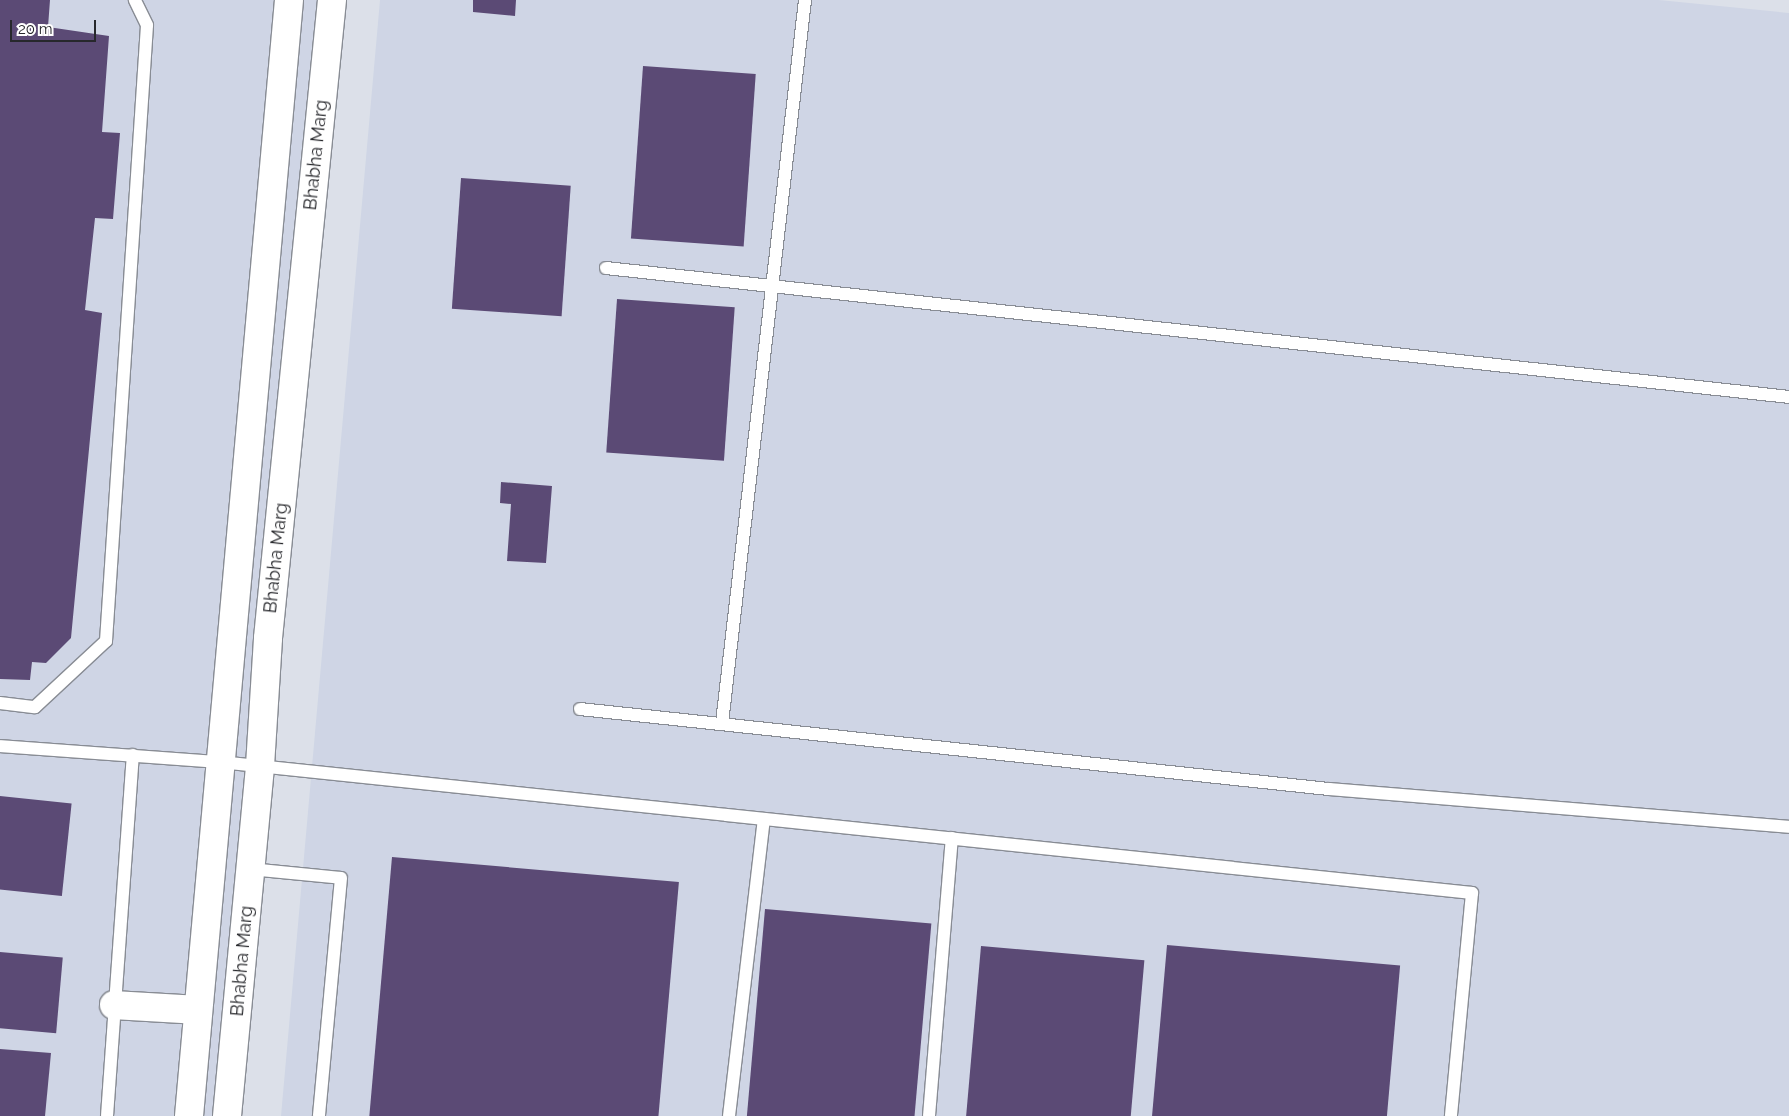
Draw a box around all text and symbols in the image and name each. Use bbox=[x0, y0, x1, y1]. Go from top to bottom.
scale bar bbox=[12, 10, 99, 42]
text: 20 m bbox=[18, 20, 53, 38]
street label: Bhabha Marg bbox=[299, 99, 333, 211]
street label: Bhabha Marg bbox=[259, 502, 293, 614]
street label: Bhabha Marg bbox=[226, 905, 258, 1017]

